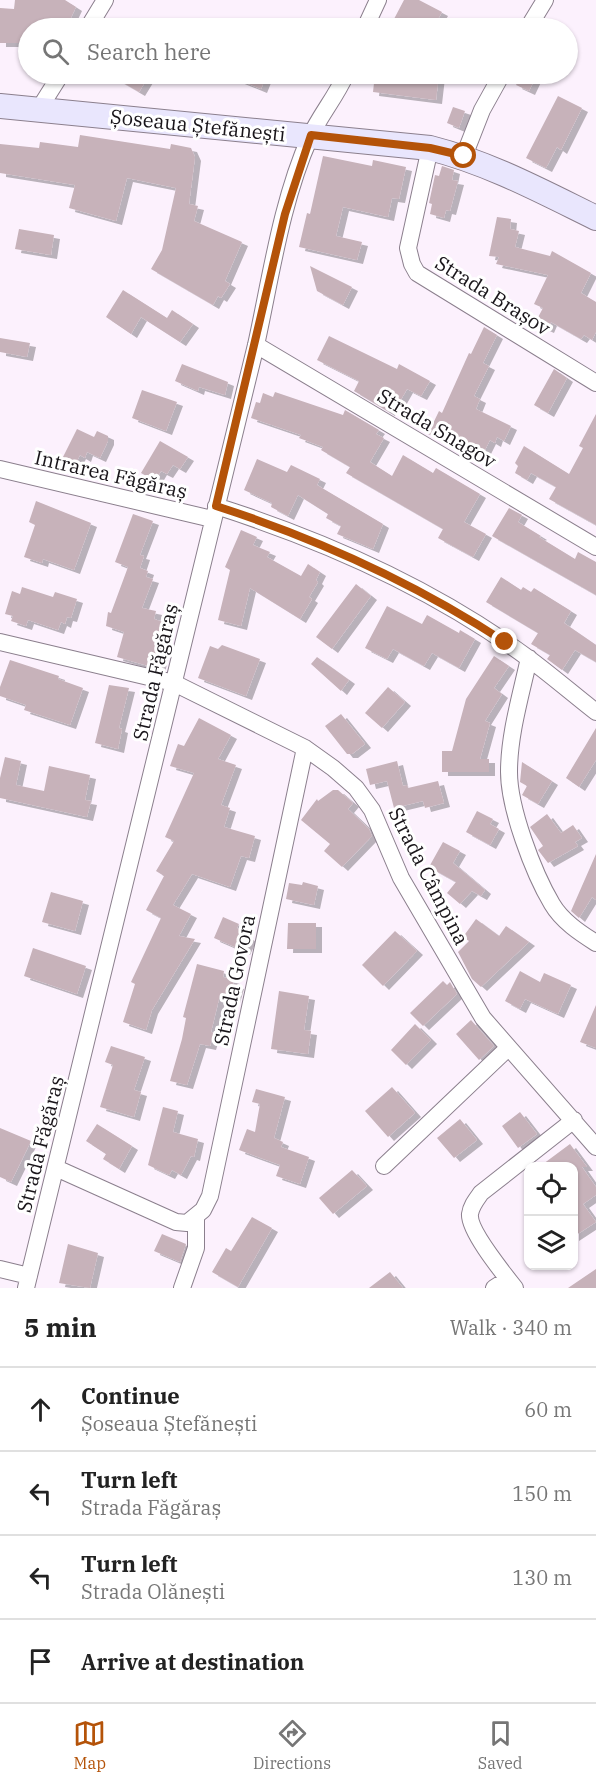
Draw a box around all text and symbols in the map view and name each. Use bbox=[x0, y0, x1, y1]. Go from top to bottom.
search box bbox=[18, 18, 578, 84]
icon: search bbox=[39, 35, 72, 68]
text: Search here bbox=[87, 37, 211, 66]
street label: Șoseaua Ștefănești bbox=[109, 102, 287, 148]
route start bbox=[450, 142, 476, 168]
street label: Strada Brașov bbox=[430, 249, 556, 341]
street label: Strada Snagov bbox=[373, 382, 502, 474]
street label: Intrarea Făgăraș bbox=[32, 443, 190, 505]
street label: Strada Făgăraș bbox=[126, 601, 184, 743]
route end bbox=[491, 628, 517, 654]
street label: Strada Câmpina bbox=[383, 802, 475, 950]
street label: Strada Govora bbox=[207, 912, 261, 1048]
street label: Strada Făgăraș bbox=[10, 1073, 70, 1215]
map controls bbox=[524, 1162, 578, 1270]
button: locate bbox=[524, 1162, 578, 1216]
button: layers bbox=[524, 1216, 578, 1270]
text: 5 min bbox=[24, 1310, 97, 1344]
text: Walk · 340 m bbox=[450, 1314, 572, 1341]
text: Continue bbox=[81, 1381, 180, 1410]
icon: ahead bbox=[24, 1393, 57, 1426]
text: 60 m bbox=[524, 1396, 572, 1423]
text: Șoseaua Ștefănești bbox=[81, 1410, 257, 1437]
text: Turn left bbox=[81, 1465, 177, 1494]
icon: left bbox=[24, 1477, 57, 1510]
text: 150 m bbox=[512, 1480, 572, 1507]
text: Strada Făgăraș bbox=[81, 1494, 221, 1521]
text: Turn left bbox=[81, 1549, 177, 1578]
icon: left bbox=[24, 1561, 57, 1594]
text: 130 m bbox=[512, 1564, 572, 1591]
text: Strada Olănești bbox=[81, 1578, 225, 1605]
icon: arrive bbox=[24, 1645, 57, 1678]
text: Arrive at destination bbox=[81, 1647, 304, 1676]
tab: Map bbox=[73, 1717, 106, 1773]
tab: Directions bbox=[253, 1717, 331, 1773]
tab: Saved bbox=[478, 1717, 523, 1773]

